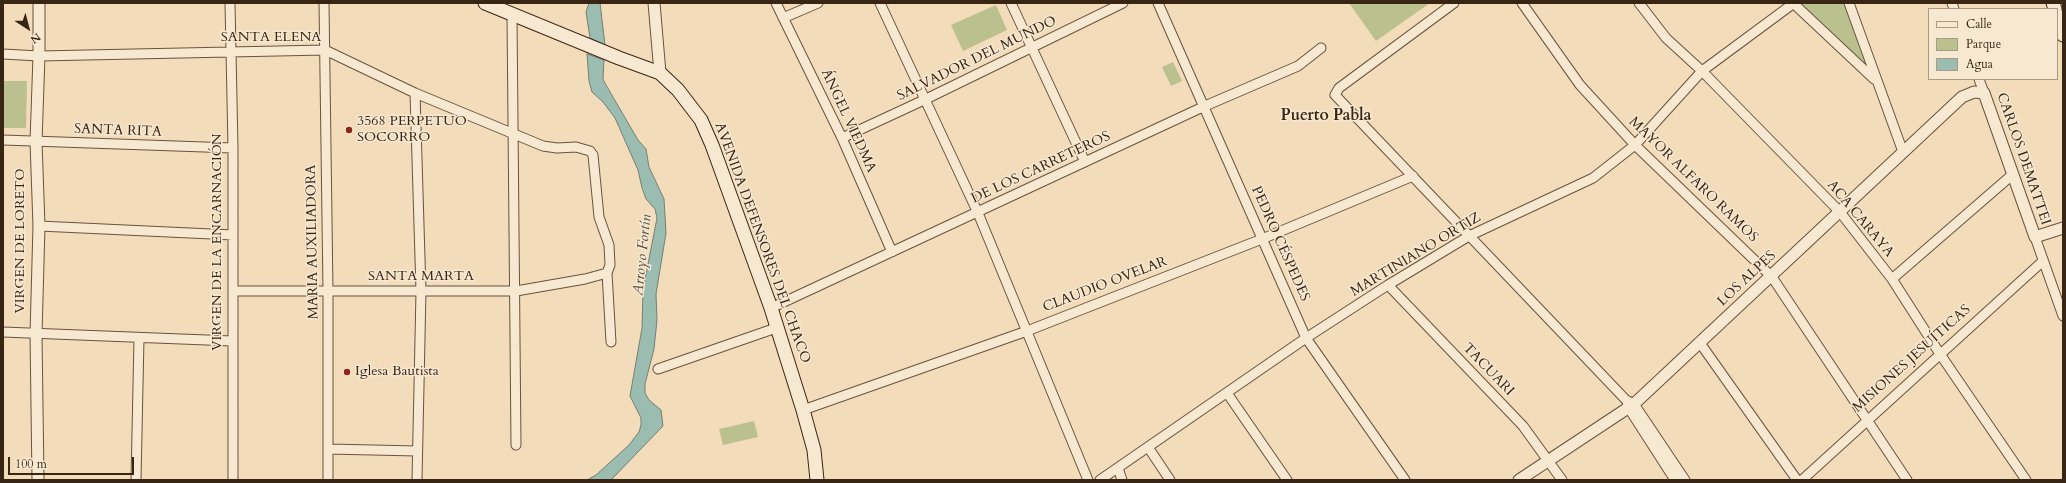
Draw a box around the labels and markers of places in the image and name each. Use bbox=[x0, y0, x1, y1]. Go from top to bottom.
place label: 3568 PERPETUO SOCORRO bbox=[357, 114, 467, 146]
marker: 3568 PERPETUO SOCORRO bbox=[344, 125, 354, 135]
place label: Iglesa Bautista bbox=[355, 364, 439, 380]
marker: Iglesa Bautista bbox=[342, 367, 352, 377]

